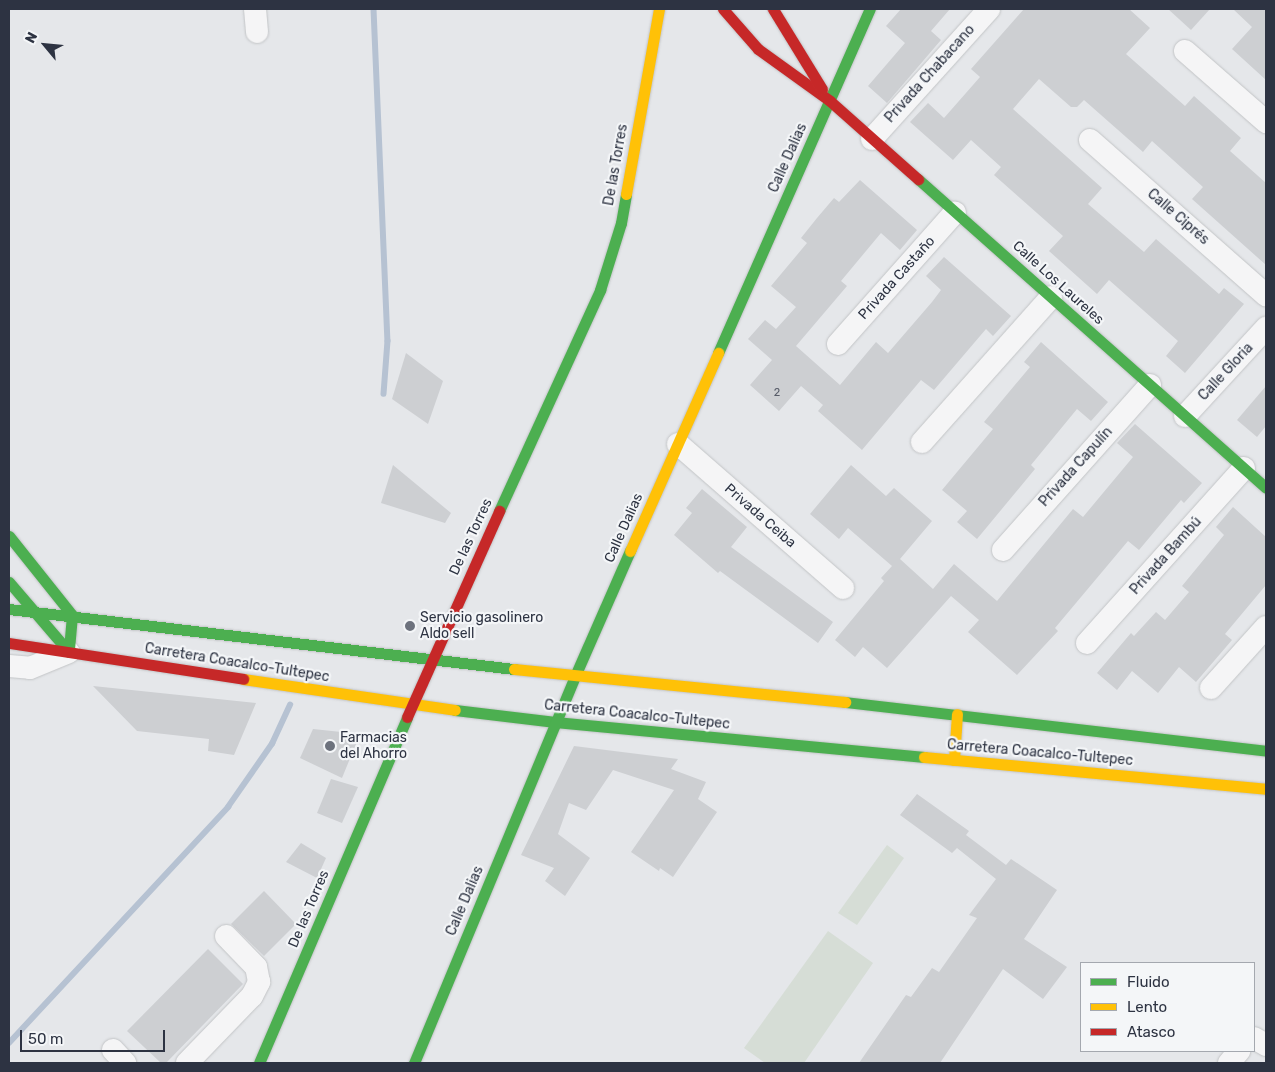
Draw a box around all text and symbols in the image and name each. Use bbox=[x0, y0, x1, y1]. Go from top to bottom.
north arrow bbox=[20, 20, 70, 70]
street label: Privada Chabacano bbox=[882, 22, 978, 126]
text: N bbox=[21, 29, 41, 46]
street label: Calle Dalias bbox=[765, 121, 811, 195]
street label: De las Torres bbox=[601, 123, 631, 207]
street label: Calle Ciprés bbox=[1144, 186, 1212, 248]
street label: Privada Castaño bbox=[855, 233, 939, 323]
street label: Calle Los Laureles bbox=[1009, 238, 1107, 328]
street label: Calle Gloria bbox=[1195, 340, 1257, 404]
house number: 2 bbox=[774, 386, 780, 400]
street label: Privada Capulín bbox=[1036, 424, 1116, 510]
street label: Privada Ceiba bbox=[721, 480, 799, 552]
street label: Calle Dalias bbox=[601, 491, 647, 565]
street label: De las Torres bbox=[446, 496, 496, 578]
street label: Privada Bambú bbox=[1127, 514, 1205, 598]
place label: Servicio gasolinero Aldo sell bbox=[420, 610, 543, 642]
marker: Servicio gasolinero Aldo sell bbox=[404, 620, 416, 632]
street label: Carretera Coacalco-Tultepec bbox=[144, 640, 330, 686]
street label: Carretera Coacalco-Tultepec bbox=[543, 697, 731, 733]
place label: Farmacias del Ahorro bbox=[340, 730, 407, 762]
street label: Carretera Coacalco-Tultepec bbox=[946, 736, 1134, 770]
marker: Farmacias del Ahorro bbox=[324, 740, 336, 752]
street label: Calle Dalias bbox=[443, 864, 487, 938]
street label: De las Torres bbox=[285, 868, 333, 950]
legend bbox=[1080, 962, 1255, 1052]
text: Fluido bbox=[1127, 973, 1170, 991]
text: Lento bbox=[1127, 998, 1167, 1016]
scale bar bbox=[22, 1020, 168, 1052]
text: Atasco bbox=[1127, 1023, 1175, 1041]
text: 50 m bbox=[28, 1030, 63, 1048]

